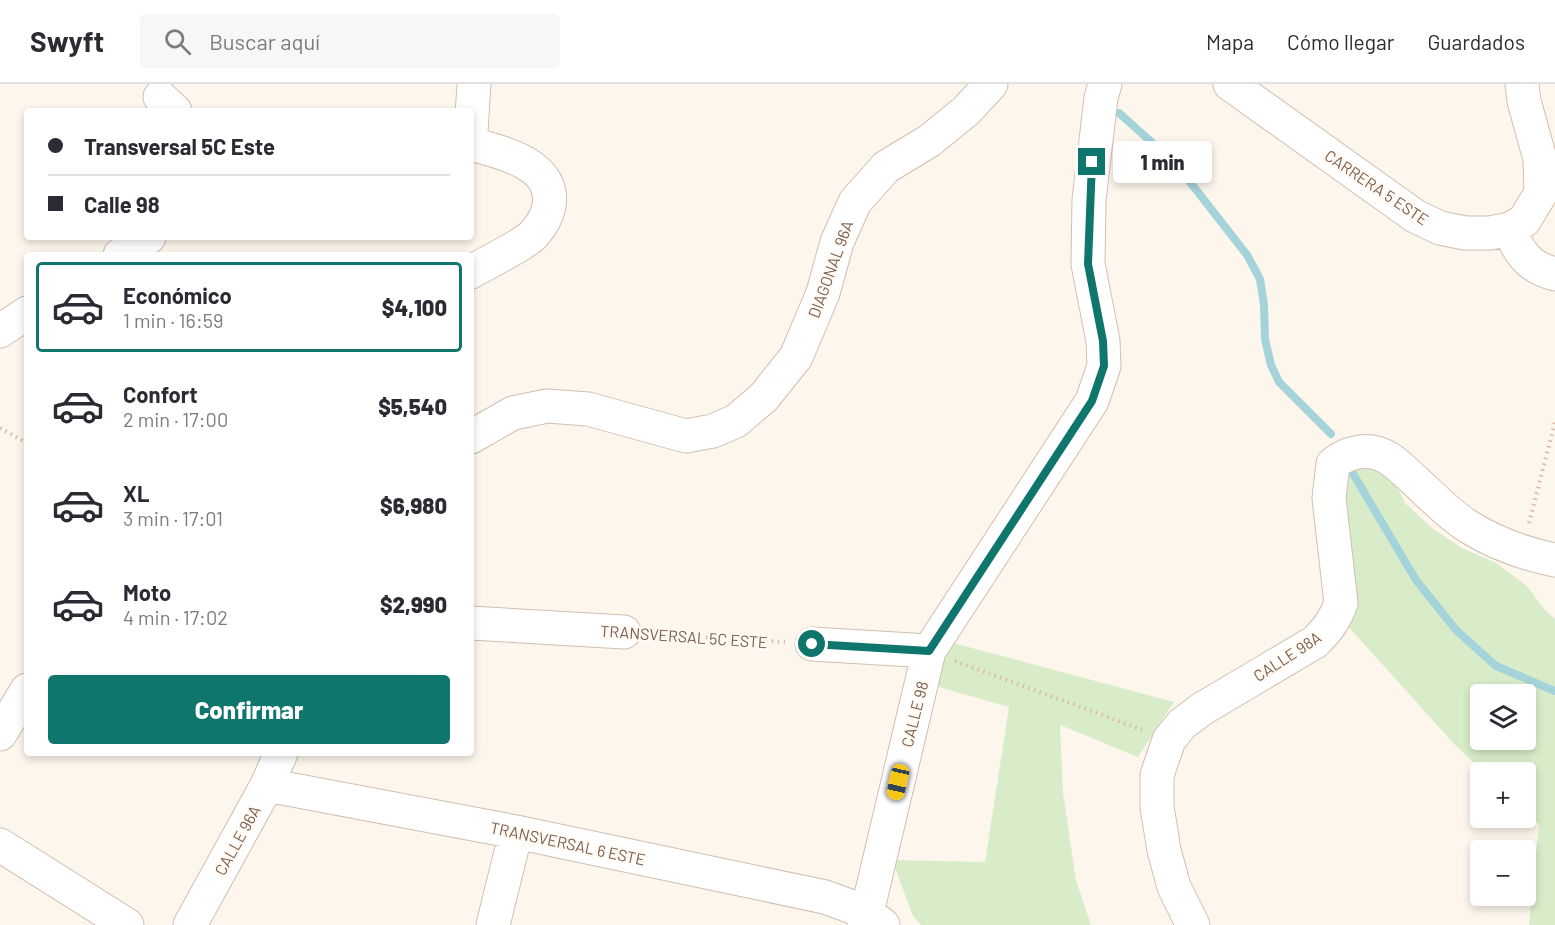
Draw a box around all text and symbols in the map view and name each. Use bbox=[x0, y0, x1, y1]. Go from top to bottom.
search box bbox=[140, 14, 560, 68]
text: Swyft bbox=[30, 24, 104, 58]
icon: search bbox=[161, 25, 194, 58]
text: Buscar aquí bbox=[209, 28, 320, 54]
text: Mapa bbox=[1206, 29, 1254, 54]
text: Cómo llegar bbox=[1287, 29, 1394, 54]
text: Guardados bbox=[1427, 29, 1525, 54]
text: Transversal 5C Este bbox=[84, 133, 275, 159]
callout: 1 min bbox=[1113, 141, 1212, 183]
street label: CARRERA 5 ESTE bbox=[1322, 145, 1432, 229]
route end bbox=[1078, 148, 1105, 175]
text: 1 min bbox=[1141, 150, 1184, 174]
text: Calle 98 bbox=[84, 191, 160, 217]
street label: DIAGONAL 96A bbox=[804, 217, 857, 320]
icon: car bbox=[51, 280, 105, 334]
text: Económico bbox=[123, 282, 232, 308]
text: $4,100 bbox=[382, 294, 447, 320]
text: 1 min · 16:59 bbox=[123, 308, 223, 332]
icon: car bbox=[51, 379, 105, 433]
text: Confort bbox=[123, 381, 198, 407]
text: $5,540 bbox=[378, 393, 447, 419]
text: 2 min · 17:00 bbox=[123, 407, 228, 431]
icon: car bbox=[51, 478, 105, 532]
text: XL bbox=[123, 480, 149, 506]
text: $6,980 bbox=[380, 492, 447, 518]
text: 3 min · 17:01 bbox=[123, 506, 223, 530]
icon: car bbox=[51, 577, 105, 631]
text: Moto bbox=[123, 579, 171, 605]
text: $2,990 bbox=[380, 591, 447, 617]
text: 4 min · 17:02 bbox=[123, 605, 228, 629]
street label: TRANSVERSAL 5C ESTE bbox=[600, 621, 768, 651]
street label: CALLE 98A bbox=[1250, 627, 1325, 685]
route start bbox=[798, 630, 825, 657]
button: Confirmar bbox=[48, 675, 450, 744]
street label: CALLE 98 bbox=[897, 679, 931, 749]
map controls bbox=[1470, 684, 1536, 906]
button: layers bbox=[1470, 684, 1536, 750]
car bbox=[885, 762, 911, 802]
button: + bbox=[1470, 762, 1536, 828]
street label: CALLE 96A bbox=[210, 802, 264, 878]
street label: TRANSVERSAL 6 ESTE bbox=[489, 817, 647, 869]
button: − bbox=[1470, 840, 1536, 906]

